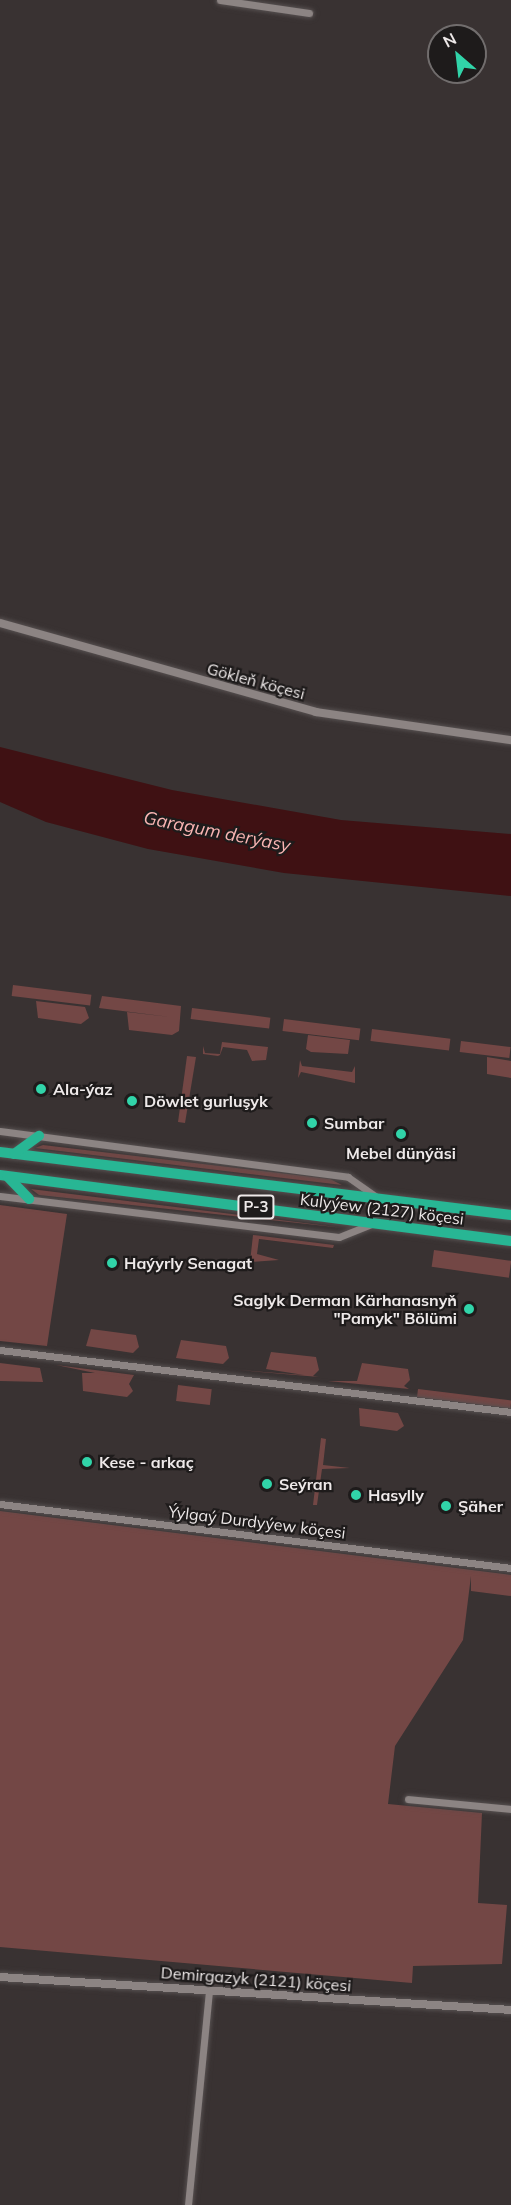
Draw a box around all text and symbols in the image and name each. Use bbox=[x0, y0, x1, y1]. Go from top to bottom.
north arrow bbox=[427, 24, 487, 84]
text: N bbox=[439, 28, 460, 52]
street label: Gökleň köçesi bbox=[205, 659, 307, 703]
water label: Garagum derýasy bbox=[142, 807, 292, 857]
place label: Ala-ýaz bbox=[53, 1079, 113, 1099]
marker: Ala-ýaz bbox=[34, 1082, 48, 1096]
place label: Döwlet gurluşyk bbox=[144, 1091, 268, 1111]
marker: Döwlet gurluşyk bbox=[125, 1094, 139, 1108]
place label: Sumbar bbox=[324, 1113, 384, 1133]
marker: Sumbar bbox=[305, 1116, 319, 1130]
marker: Mebel dünýäsi bbox=[394, 1127, 408, 1141]
place label: Mebel dünýäsi bbox=[346, 1143, 456, 1163]
street label: Kulyýew (2127) köçesi bbox=[299, 1189, 465, 1229]
road number: P-3 bbox=[236, 1195, 276, 1219]
place label: Haýyrly Senagat bbox=[124, 1253, 252, 1273]
marker: Haýyrly Senagat bbox=[105, 1256, 119, 1270]
place label: Saglyk Derman Kärhanasnyň "Pamyk" Bölümi bbox=[233, 1290, 457, 1328]
marker: Saglyk Derman Kärhanasnyň "Pamyk" Bölümi bbox=[462, 1302, 476, 1316]
place label: Kese - arkaç bbox=[99, 1452, 194, 1472]
marker: Kese - arkaç bbox=[80, 1455, 94, 1469]
place label: Seýran bbox=[279, 1474, 332, 1494]
marker: Seýran bbox=[260, 1477, 274, 1491]
place label: Hasylly bbox=[368, 1485, 424, 1505]
marker: Hasylly bbox=[349, 1488, 363, 1502]
place label: Şäher bbox=[458, 1496, 503, 1516]
marker: Şäher bbox=[439, 1499, 453, 1513]
street label: Ýylgaý Durdyýew köçesi bbox=[167, 1502, 347, 1542]
street label: Demirgazyk (2121) köçesi bbox=[160, 1963, 352, 1995]

